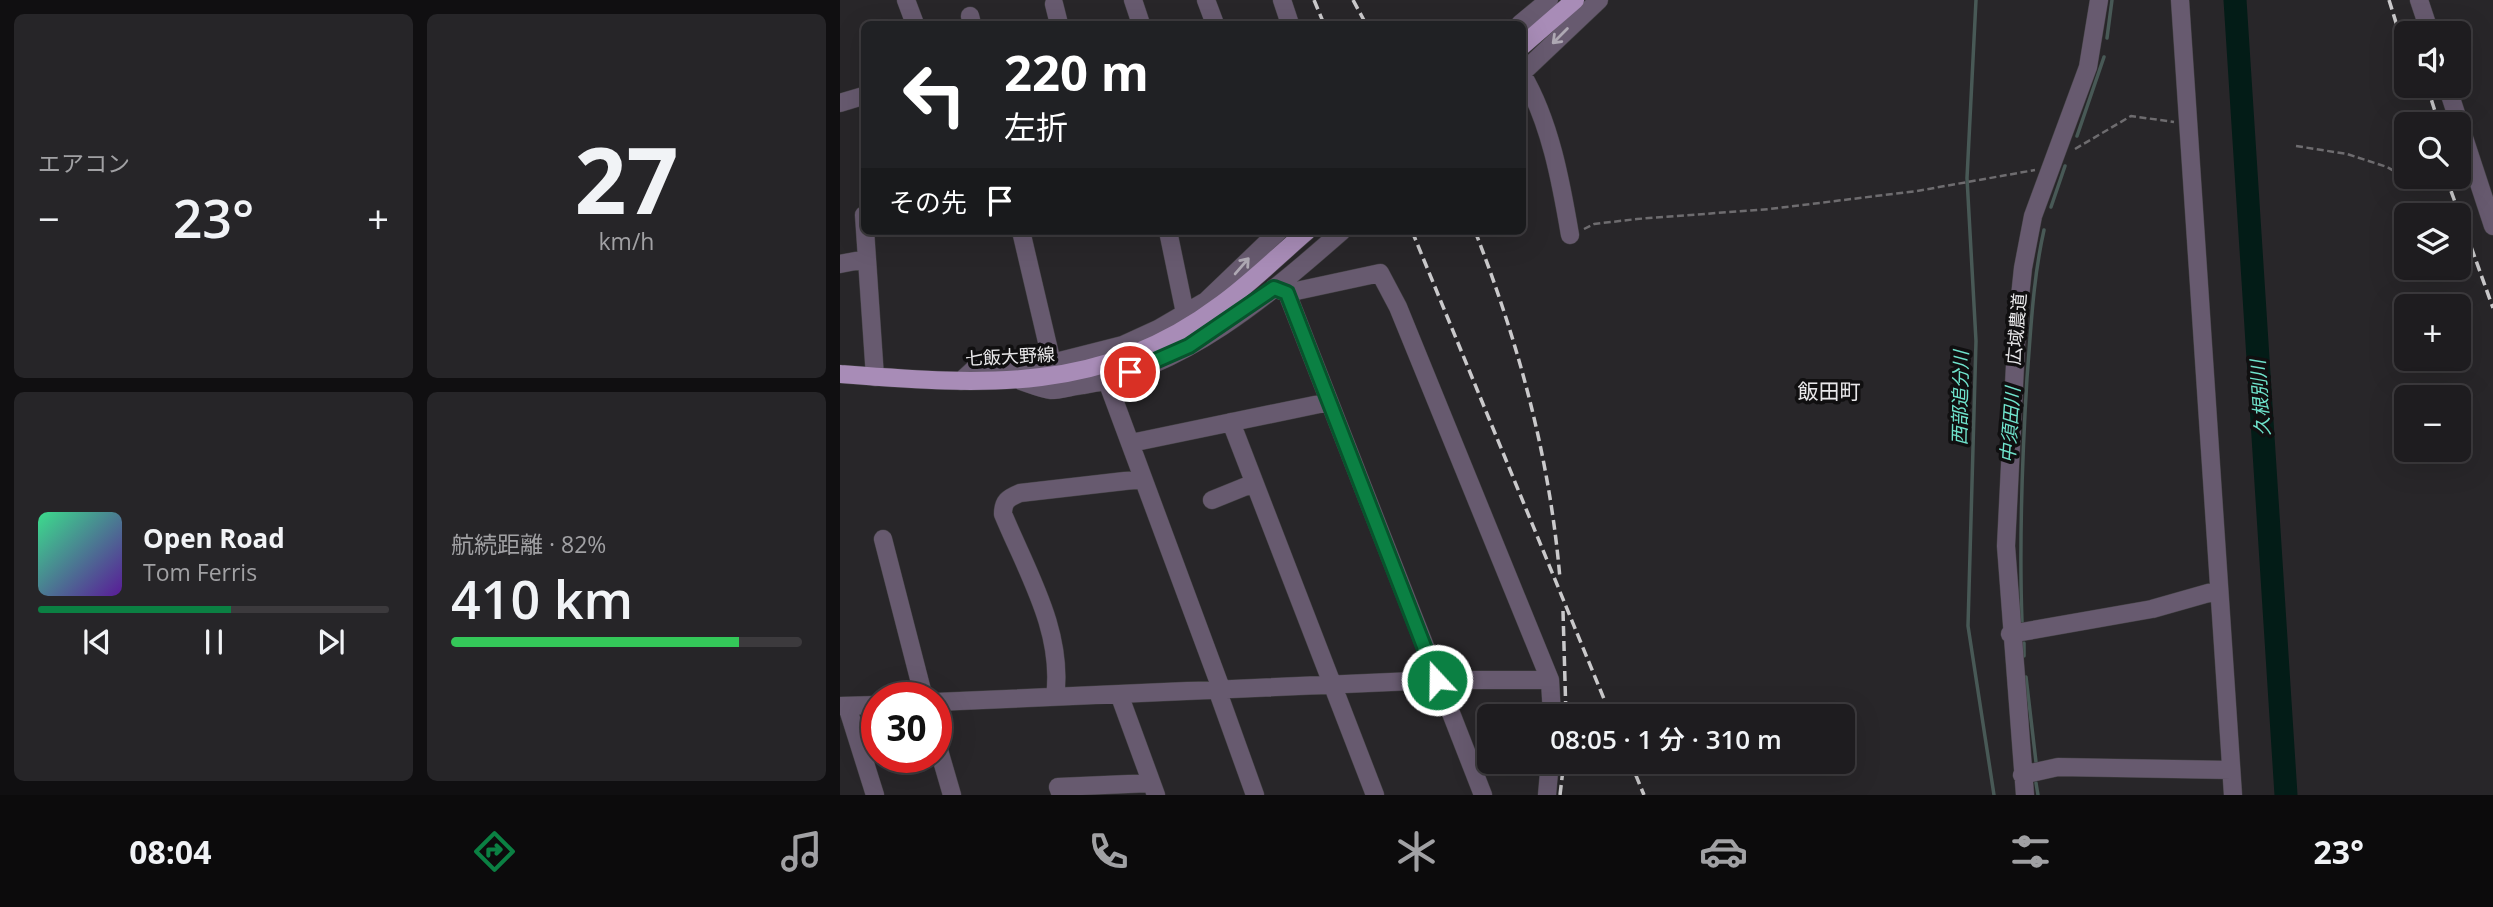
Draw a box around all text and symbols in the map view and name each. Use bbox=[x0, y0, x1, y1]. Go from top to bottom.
map controls bbox=[2394, 21, 2471, 462]
button: sound bbox=[2394, 21, 2471, 98]
one-way arrow bbox=[1552, 27, 1569, 44]
text: 220 m bbox=[1004, 39, 1149, 105]
icon: left bbox=[889, 49, 980, 140]
text: 左折 bbox=[1004, 105, 1068, 148]
button: search bbox=[2394, 112, 2471, 189]
text: 27 bbox=[574, 117, 679, 241]
text: エアコン bbox=[38, 147, 130, 179]
text: 23° bbox=[173, 182, 254, 253]
icon: arrive bbox=[981, 182, 1019, 220]
text: その先 bbox=[889, 184, 967, 220]
text: − bbox=[38, 192, 60, 244]
text: + bbox=[367, 192, 389, 244]
button: layers bbox=[2394, 203, 2471, 280]
text: km/h bbox=[599, 225, 654, 257]
one-way arrow bbox=[1234, 257, 1250, 275]
street label: 広域農道 bbox=[2001, 292, 2031, 366]
button: + bbox=[2394, 294, 2471, 371]
street label: 七飯大野線 bbox=[964, 342, 1056, 370]
pin bbox=[1100, 342, 1160, 402]
water label: 西部追分川 bbox=[1946, 348, 1974, 446]
icon: arrive bbox=[1111, 353, 1149, 391]
water label: 久根別川 bbox=[2244, 357, 2276, 437]
district label: 飯田町 bbox=[1798, 377, 1861, 405]
water label: 中須田川 bbox=[1994, 384, 2026, 464]
button: − bbox=[2394, 385, 2471, 462]
text: Open Road bbox=[143, 520, 285, 556]
text: 航続距離 · 82% bbox=[451, 528, 606, 560]
text: Tom Ferris bbox=[143, 556, 257, 588]
text: 410 km bbox=[451, 563, 633, 634]
icon: previous bbox=[78, 623, 116, 661]
icon: pause bbox=[195, 623, 233, 661]
icon: next bbox=[312, 623, 350, 661]
position arrow bbox=[1400, 643, 1474, 717]
speed limit sign: 30 bbox=[861, 682, 952, 773]
text: 08:05 · 1 分 · 310 m bbox=[1550, 721, 1782, 757]
icon: directions bbox=[470, 827, 519, 876]
icon: music bbox=[777, 827, 826, 876]
icon: phone bbox=[1084, 827, 1133, 876]
icon: climate bbox=[1392, 827, 1441, 876]
icon: car bbox=[1699, 827, 1748, 876]
icon: filters bbox=[2006, 827, 2055, 876]
text: 08:04 bbox=[129, 830, 211, 873]
text: 23° bbox=[2314, 830, 2364, 873]

